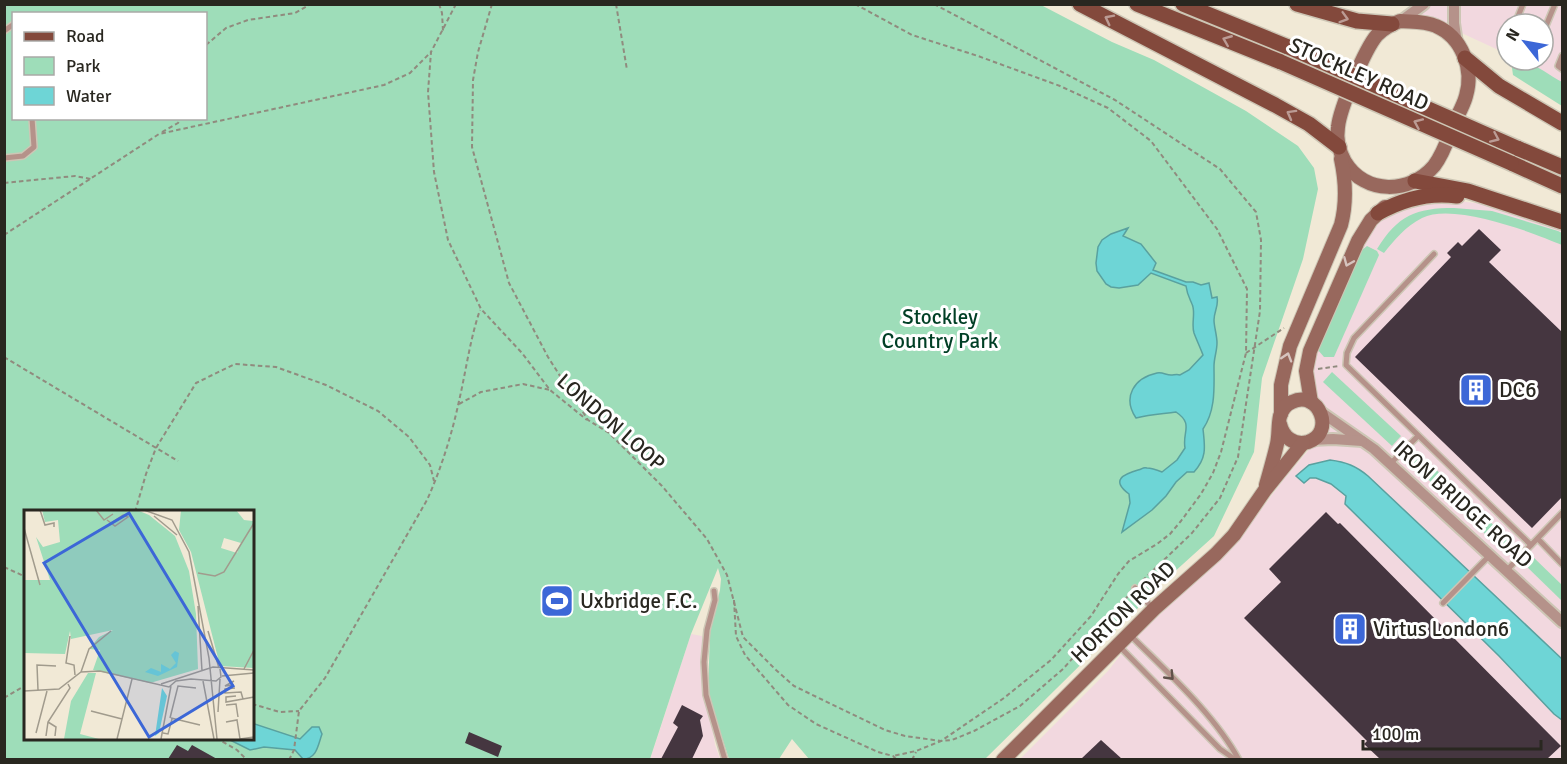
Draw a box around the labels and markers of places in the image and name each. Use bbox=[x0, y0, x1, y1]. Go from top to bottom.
building icon: DC6 bbox=[1458, 372, 1494, 408]
place label: DC6 bbox=[1499, 377, 1537, 403]
sports icon: Uxbridge F.C. bbox=[539, 583, 575, 619]
place label: Uxbridge F.C. bbox=[580, 588, 698, 614]
building icon: Virtus London6 bbox=[1332, 611, 1368, 647]
place label: Virtus London6 bbox=[1373, 616, 1509, 642]

